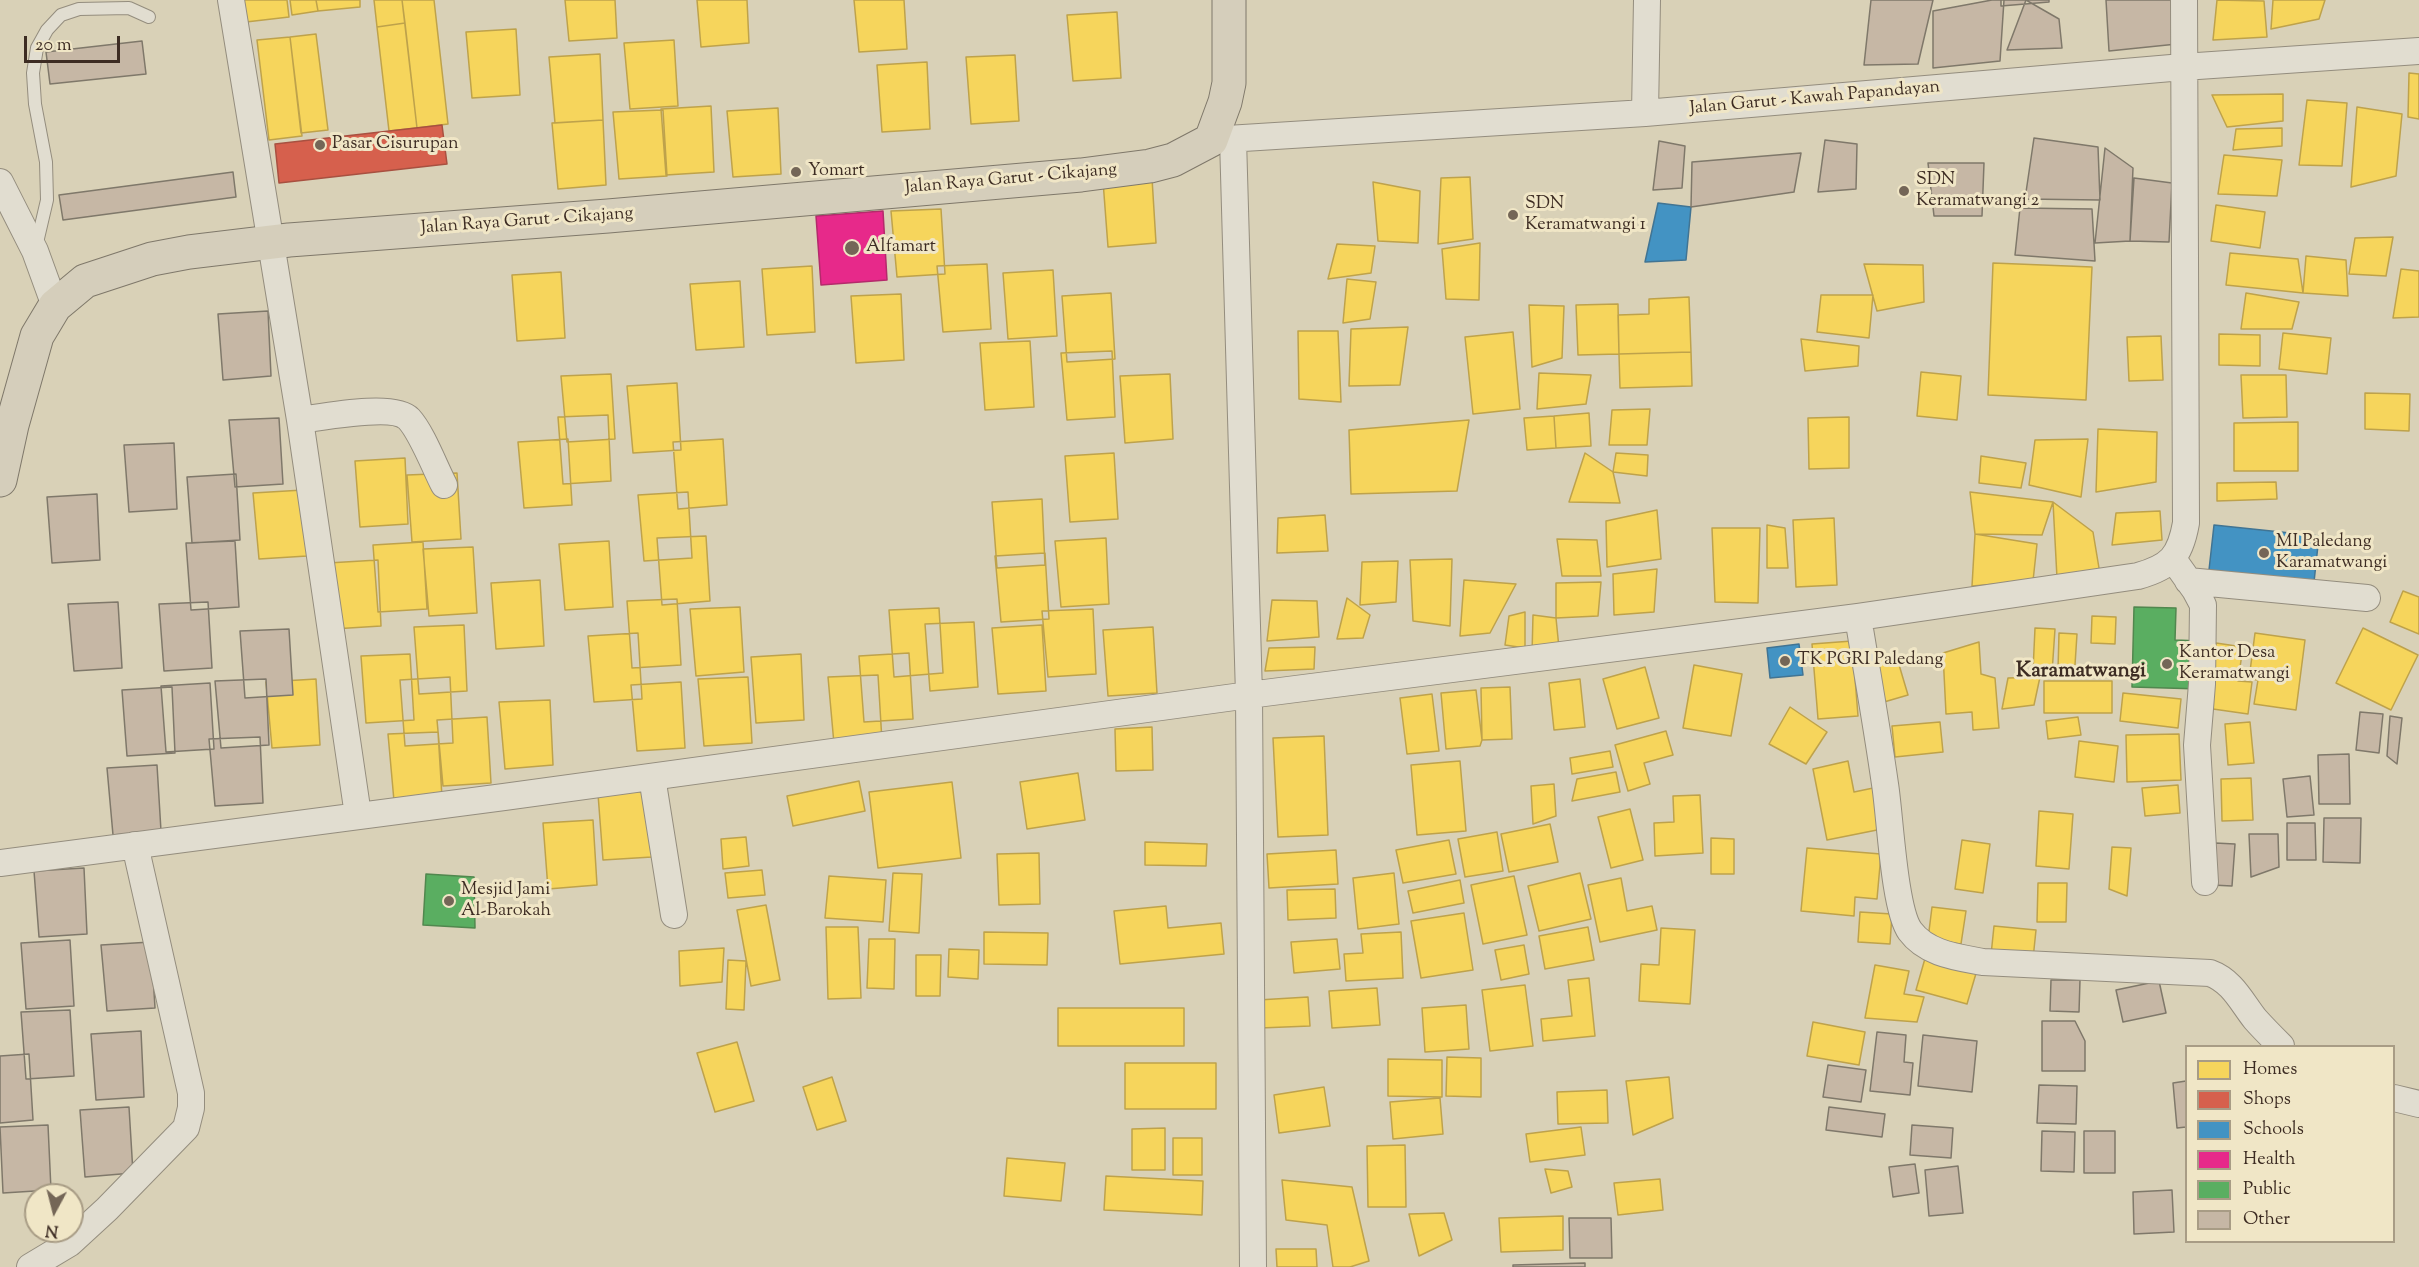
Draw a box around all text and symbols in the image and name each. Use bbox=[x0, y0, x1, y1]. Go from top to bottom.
scale bar bbox=[27, 24, 123, 62]
text: 20 m bbox=[35, 33, 72, 59]
street label: Jalan Garut - Kawah Papandayan bbox=[1689, 77, 1941, 121]
place label: Pasar Cisurupan bbox=[332, 134, 459, 156]
marker: Pasar Cisurupan bbox=[313, 138, 327, 152]
street label: Jalan Raya Garut - Cikajang bbox=[904, 160, 1118, 200]
place label: Yomart bbox=[808, 161, 865, 183]
marker: Yomart bbox=[789, 165, 803, 179]
place label: SDN Keramatwangi 2 bbox=[1916, 170, 2039, 213]
marker: SDN Keramatwangi 2 bbox=[1897, 184, 1911, 198]
place label: SDN Keramatwangi 1 bbox=[1525, 194, 1646, 236]
street label: Jalan Raya Garut - Cikajang bbox=[420, 204, 634, 240]
marker: SDN Keramatwangi 1 bbox=[1506, 208, 1520, 222]
place label: Alfamart bbox=[866, 237, 936, 259]
marker: Alfamart bbox=[843, 239, 861, 257]
place label: MI Paledang Karamatwangi bbox=[2276, 532, 2387, 574]
marker: MI Paledang Karamatwangi bbox=[2257, 546, 2271, 560]
place label: Kantor Desa Keramatwangi bbox=[2179, 643, 2290, 686]
place label: TK PGRI Paledang bbox=[1797, 650, 1943, 672]
marker: TK PGRI Paledang bbox=[1778, 654, 1792, 668]
marker: Kantor Desa Keramatwangi bbox=[2160, 657, 2174, 671]
district label: Karamatwangi bbox=[2016, 659, 2146, 685]
place label: Mesjid Jami Al-Barokah bbox=[461, 880, 551, 922]
marker: Mesjid Jami Al-Barokah bbox=[442, 894, 456, 908]
legend bbox=[2185, 1045, 2395, 1243]
text: Homes bbox=[2243, 1057, 2297, 1083]
text: Shops bbox=[2243, 1087, 2291, 1113]
text: Schools bbox=[2243, 1117, 2304, 1143]
text: Health bbox=[2243, 1147, 2296, 1173]
text: Public bbox=[2243, 1177, 2291, 1203]
north arrow bbox=[24, 1183, 84, 1243]
text: Other bbox=[2243, 1207, 2290, 1233]
text: N bbox=[44, 1217, 60, 1242]

